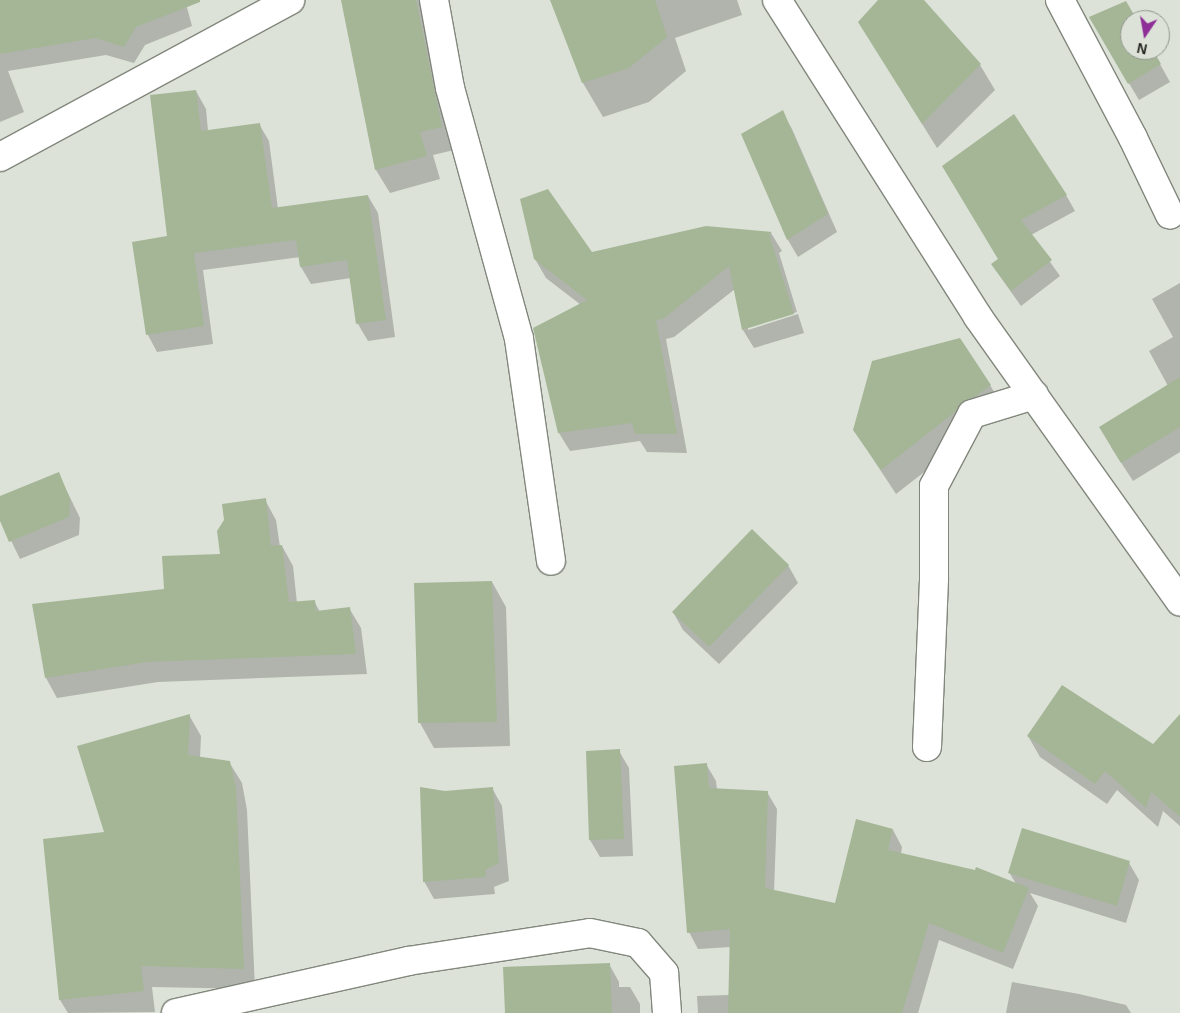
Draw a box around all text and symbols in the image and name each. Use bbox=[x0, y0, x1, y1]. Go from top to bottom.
north arrow bbox=[1120, 10, 1170, 60]
text: N bbox=[1135, 40, 1149, 58]

